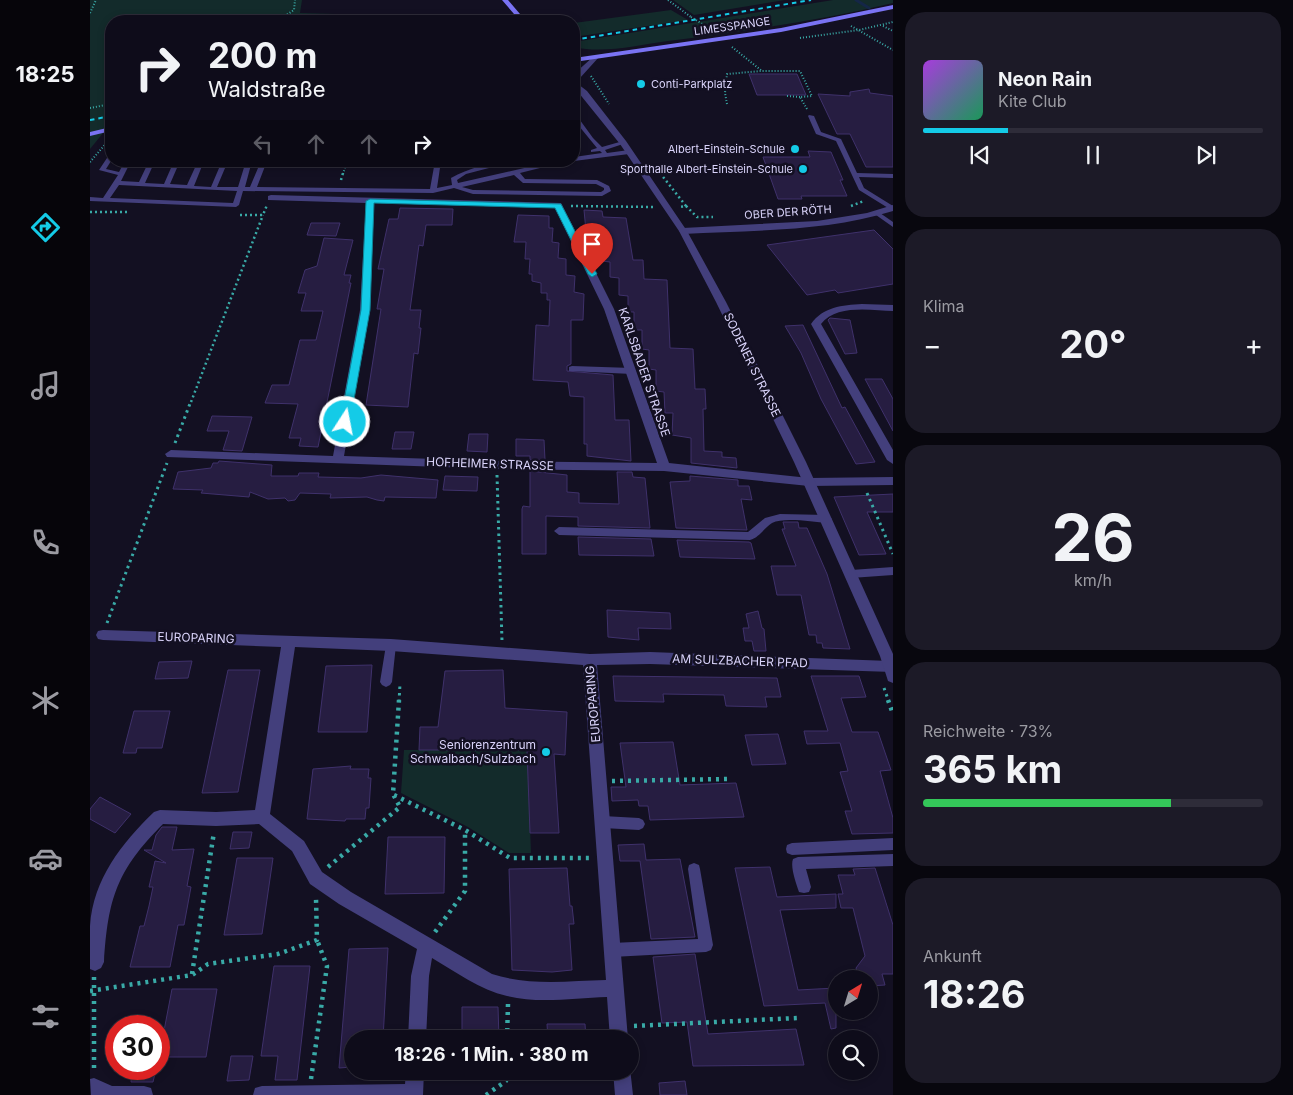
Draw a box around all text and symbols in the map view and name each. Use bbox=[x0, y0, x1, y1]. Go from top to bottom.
street label: LIMESSPANGE bbox=[693, 14, 771, 38]
text: 200 m bbox=[208, 34, 317, 76]
icon: right bbox=[125, 35, 190, 100]
text: 18:25 bbox=[15, 61, 75, 87]
text: Neon Rain bbox=[998, 68, 1092, 91]
text: Waldstraße bbox=[208, 76, 326, 102]
place label: Conti-Parkplatz bbox=[651, 77, 732, 91]
marker: Conti-Parkplatz bbox=[635, 78, 647, 90]
text: Kite Club bbox=[998, 91, 1067, 111]
icon: left bbox=[249, 130, 277, 158]
icon: ahead bbox=[302, 130, 330, 158]
icon: ahead bbox=[355, 130, 383, 158]
icon: right bbox=[408, 130, 436, 158]
icon: previous bbox=[966, 141, 994, 169]
icon: pause bbox=[1079, 141, 1107, 169]
icon: next bbox=[1192, 141, 1220, 169]
place label: Albert-Einstein-Schule bbox=[668, 142, 785, 156]
marker: Albert-Einstein-Schule bbox=[789, 143, 801, 155]
place label: Sporthalle Albert-Einstein-Schule bbox=[620, 162, 793, 176]
marker: Sporthalle Albert-Einstein-Schule bbox=[797, 163, 809, 175]
street label: OBER DER RÖTH bbox=[744, 202, 832, 222]
icon: directions bbox=[28, 210, 63, 245]
pin bbox=[571, 223, 613, 274]
icon: arrive bbox=[578, 230, 606, 258]
text: Klima bbox=[923, 296, 965, 316]
street label: KARLSBADER STRASSE bbox=[615, 305, 674, 438]
street label: SODENER STRASSE bbox=[721, 310, 784, 419]
text: 20° bbox=[1059, 321, 1127, 367]
text: − bbox=[923, 328, 942, 362]
text: + bbox=[1244, 328, 1263, 362]
icon: music bbox=[28, 368, 63, 403]
position arrow bbox=[318, 395, 370, 447]
street label: HOFHEIMER STRASSE bbox=[426, 454, 554, 473]
text: 26 bbox=[1051, 498, 1135, 577]
icon: phone bbox=[28, 525, 63, 560]
text: km/h bbox=[1074, 570, 1112, 590]
street label: EUROPARING bbox=[157, 629, 235, 646]
street label: AM SULZBACHER PFAD bbox=[672, 651, 808, 670]
street label: EUROPARING bbox=[582, 665, 603, 743]
icon: climate bbox=[28, 683, 63, 718]
text: Reichweite · 73% bbox=[923, 721, 1053, 741]
place label: Seniorenzentrum Schwalbach/Sulzbach bbox=[410, 737, 536, 766]
marker: Seniorenzentrum Schwalbach/Sulzbach bbox=[540, 746, 552, 758]
text: 365 km bbox=[923, 746, 1062, 792]
icon: car bbox=[28, 841, 63, 876]
text: Ankunft bbox=[923, 946, 982, 966]
north arrow bbox=[828, 970, 878, 1020]
map controls bbox=[828, 970, 878, 1080]
text: 18:26 bbox=[923, 971, 1025, 1017]
icon: filters bbox=[28, 999, 63, 1034]
speed limit sign: 30 bbox=[105, 1015, 170, 1080]
button: search bbox=[828, 1030, 878, 1080]
text: 18:26 · 1 Min. · 380 m bbox=[394, 1043, 589, 1066]

